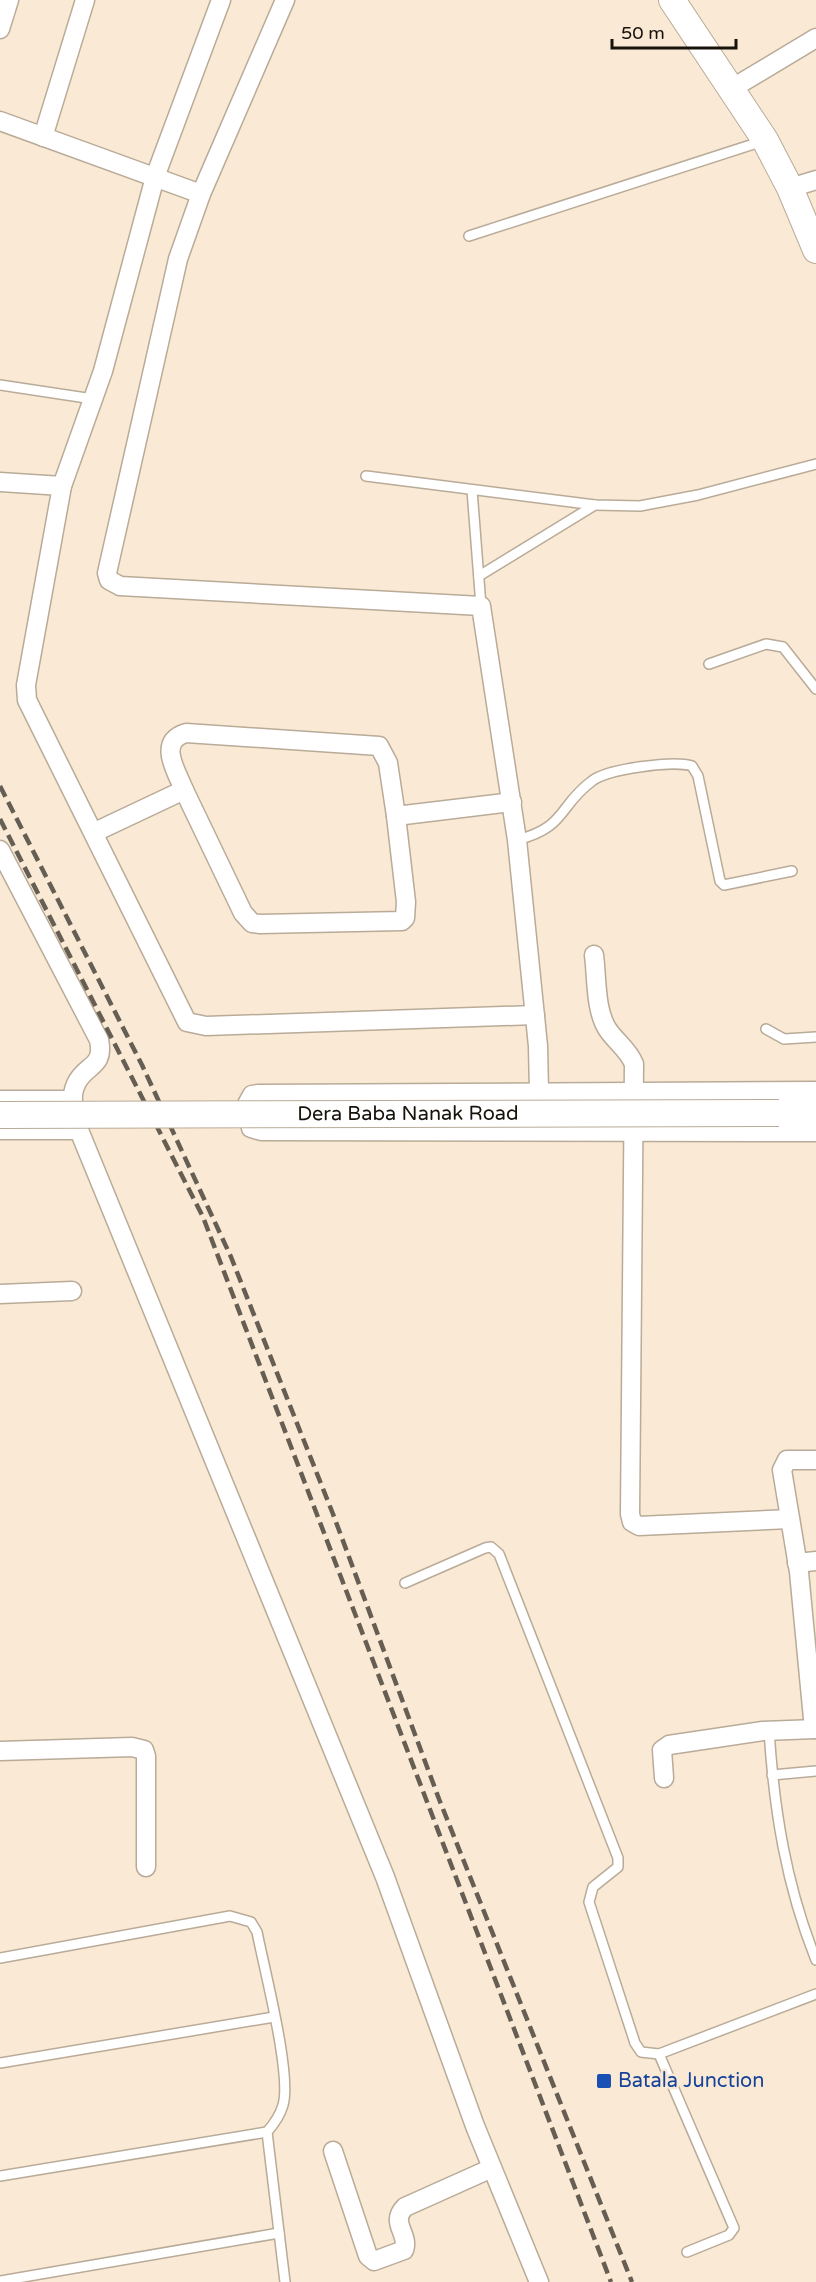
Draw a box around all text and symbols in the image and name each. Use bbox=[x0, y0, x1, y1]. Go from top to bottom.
scale bar bbox=[612, 12, 736, 50]
text: 50 m bbox=[621, 22, 665, 44]
street label: Dera Baba Nanak Road bbox=[297, 1102, 519, 1126]
place label: Batala Junction bbox=[618, 2069, 764, 2093]
marker: Batala Junction bbox=[595, 2072, 613, 2090]

